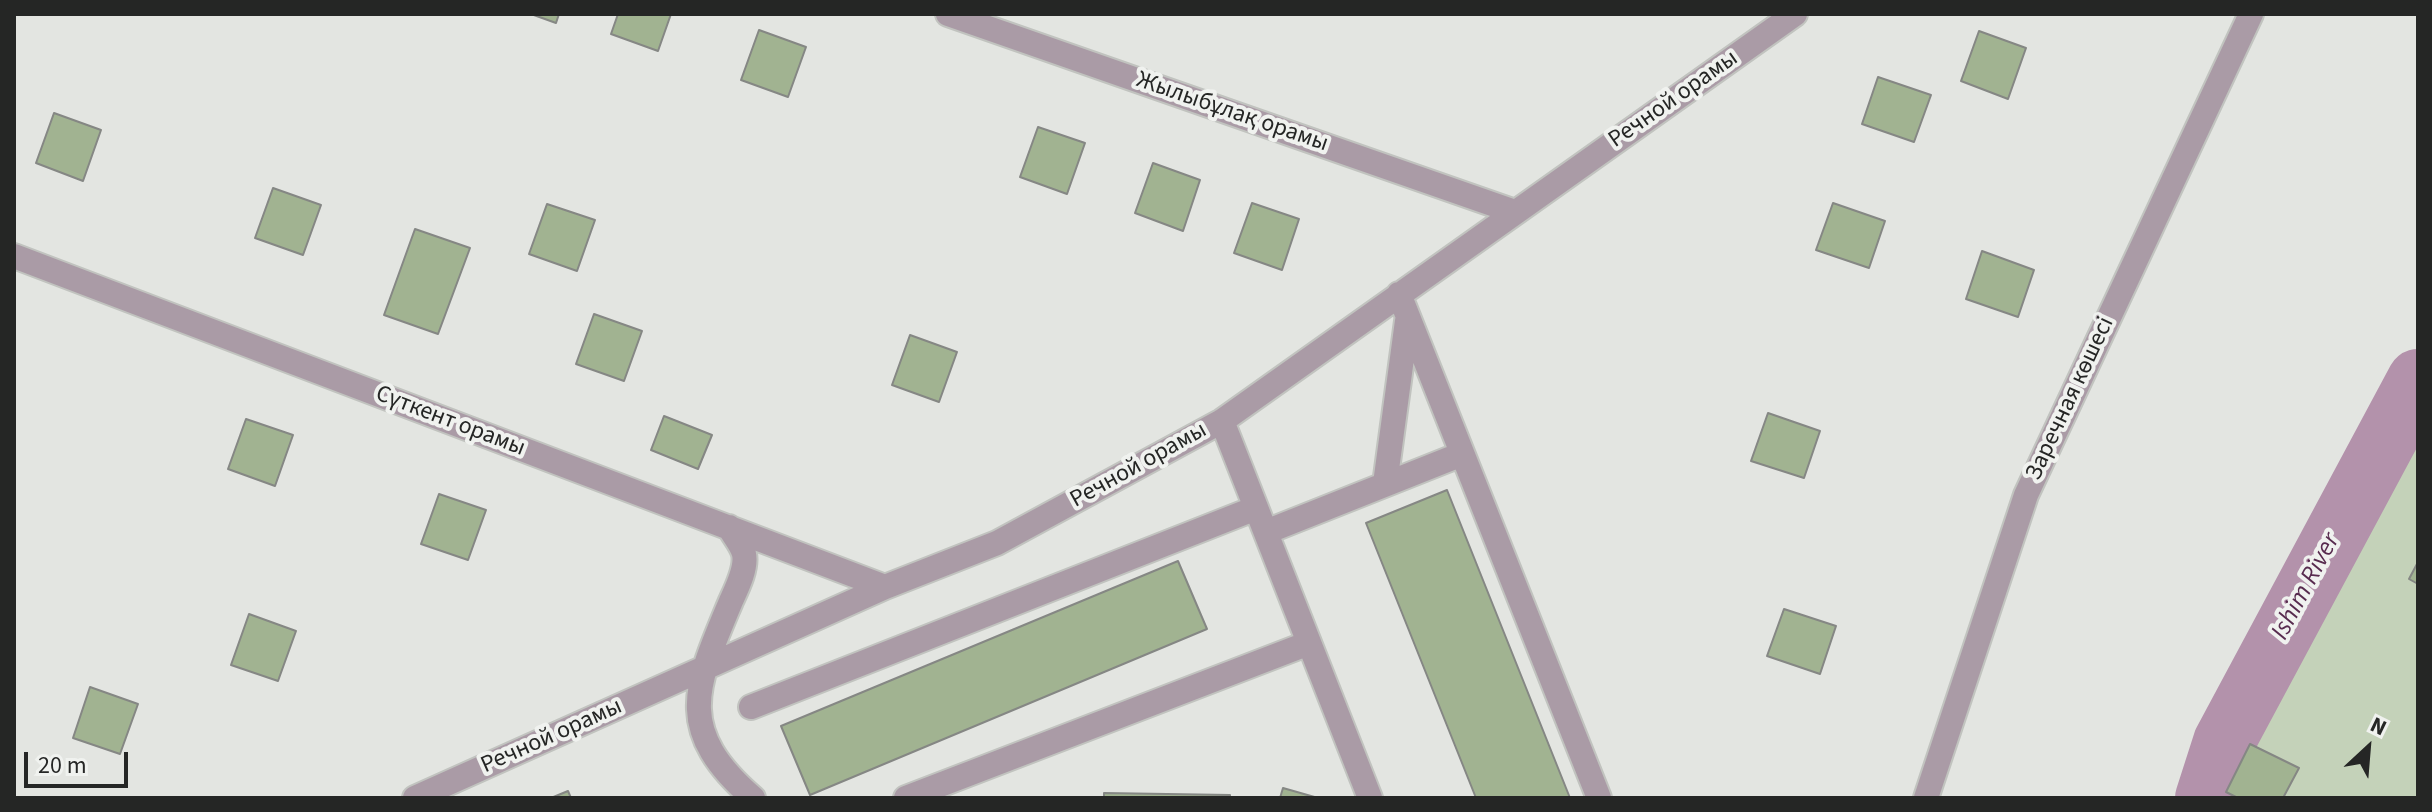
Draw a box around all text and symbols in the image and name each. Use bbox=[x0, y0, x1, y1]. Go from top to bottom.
street label: Речной орамы bbox=[1604, 45, 1744, 155]
street label: Жылыбұлақ орамы bbox=[1132, 67, 1332, 159]
street label: Заречная көшесі bbox=[2021, 313, 2121, 485]
street label: Сүткент орамы bbox=[371, 380, 529, 464]
street label: Речной орамы bbox=[1066, 417, 1212, 515]
water label: Ishim River bbox=[2266, 528, 2348, 646]
street label: Речной орамы bbox=[477, 693, 627, 781]
north arrow bbox=[2328, 708, 2408, 788]
text: N bbox=[2365, 709, 2392, 744]
scale bar bbox=[28, 736, 132, 786]
text: 20 m bbox=[38, 748, 87, 783]

